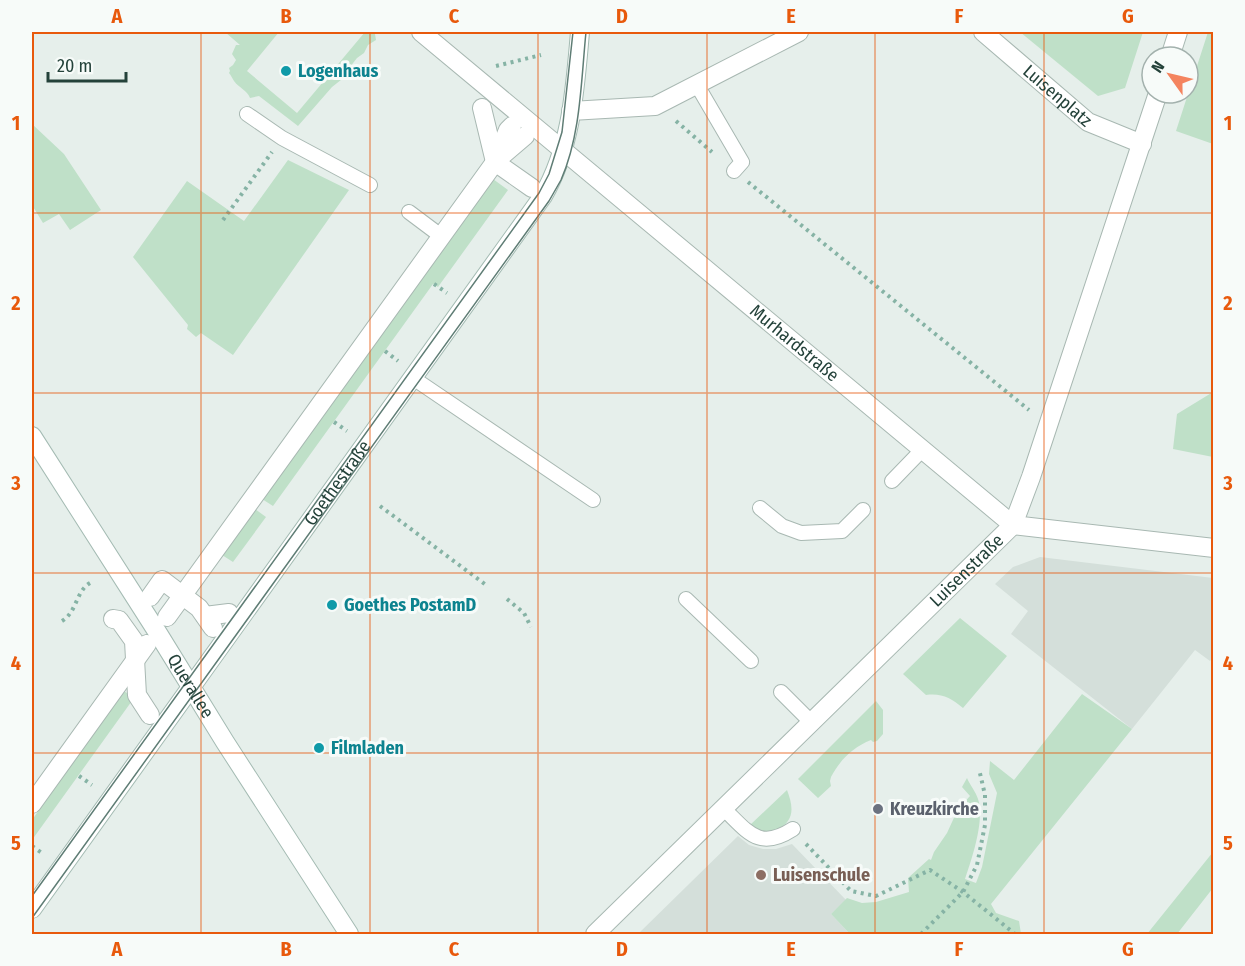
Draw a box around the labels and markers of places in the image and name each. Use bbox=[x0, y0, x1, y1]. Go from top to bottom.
place label: Logenhaus bbox=[298, 60, 378, 82]
marker: Logenhaus bbox=[279, 64, 293, 78]
place label: Goethes PostamD bbox=[344, 594, 476, 616]
marker: Goethes PostamD bbox=[325, 598, 339, 612]
place label: Filmladen bbox=[331, 737, 404, 759]
marker: Filmladen bbox=[312, 741, 326, 755]
place label: Kreuzkirche bbox=[890, 798, 979, 820]
marker: Kreuzkirche bbox=[871, 802, 885, 816]
place label: Luisenschule bbox=[773, 864, 870, 886]
marker: Luisenschule bbox=[754, 868, 768, 882]

